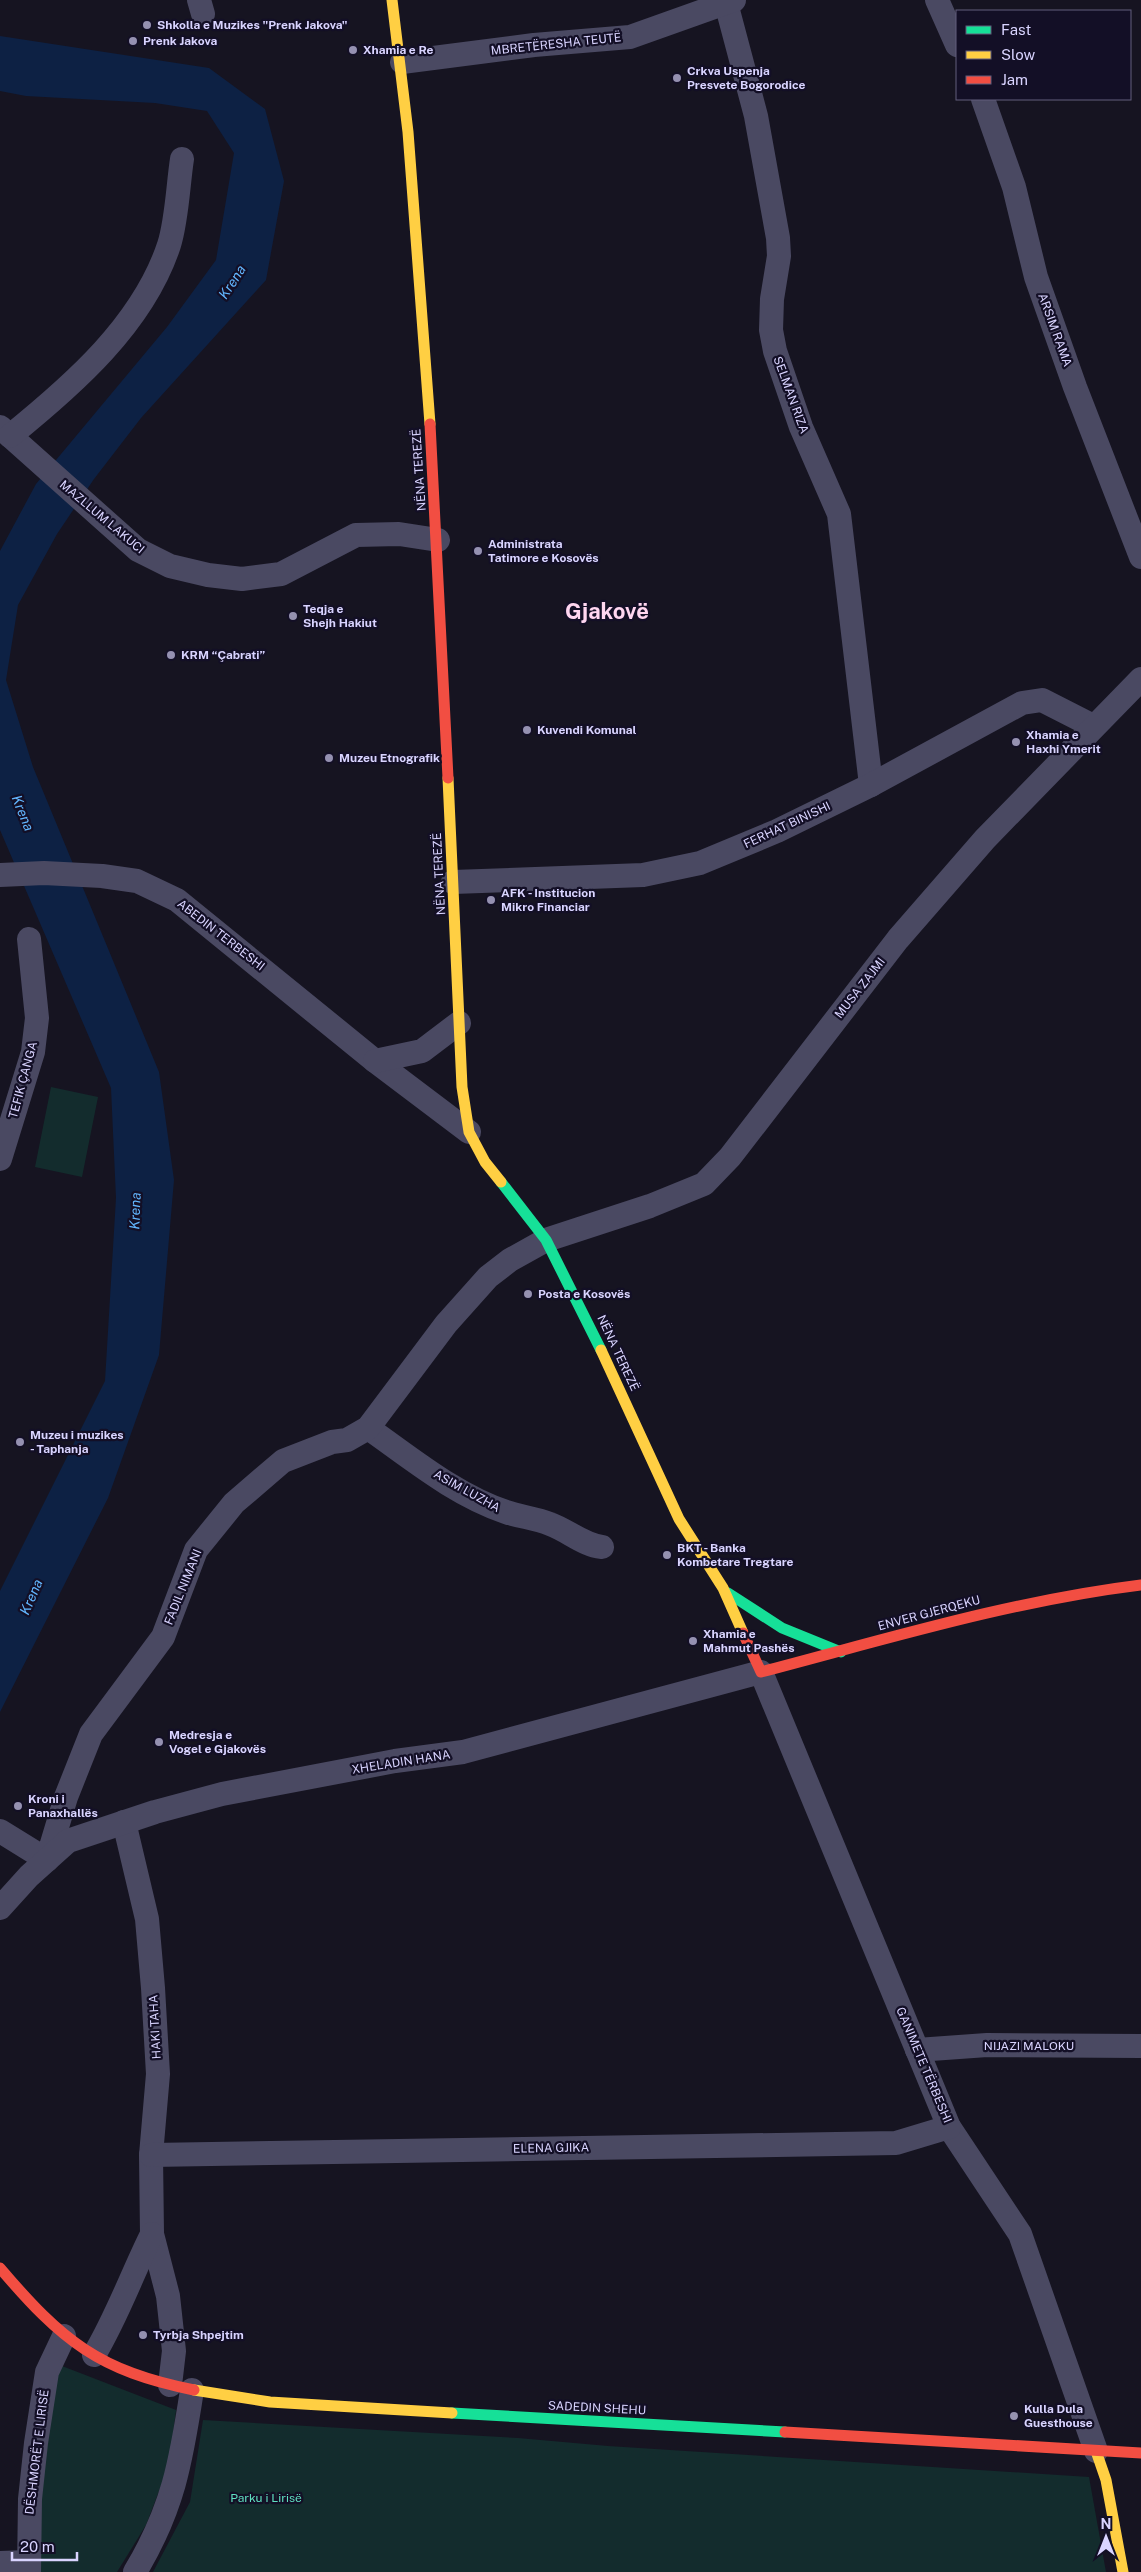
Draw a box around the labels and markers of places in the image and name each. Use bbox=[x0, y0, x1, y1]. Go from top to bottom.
place label: Shkolla e Muzikes "Prenk Jakova" bbox=[157, 18, 348, 32]
marker: Shkolla e Muzikes "Prenk Jakova" bbox=[141, 19, 153, 31]
place label: Prenk Jakova bbox=[143, 34, 217, 48]
marker: Prenk Jakova bbox=[127, 35, 139, 47]
place label: Xhamia e Re bbox=[363, 43, 434, 57]
marker: Xhamia e Re bbox=[347, 44, 359, 56]
place label: Crkva Uspenja Presvete Bogorodice bbox=[687, 64, 805, 92]
marker: Crkva Uspenja Presvete Bogorodice bbox=[671, 72, 683, 84]
place label: Administrata Tatimore e Kosovës bbox=[488, 537, 599, 565]
marker: Administrata Tatimore e Kosovës bbox=[472, 545, 484, 557]
place label: Teqja e Shejh Hakiut bbox=[303, 602, 377, 630]
marker: Teqja e Shejh Hakiut bbox=[287, 610, 299, 622]
place label: KRM “Çabrati” bbox=[181, 648, 266, 662]
marker: KRM “Çabrati” bbox=[165, 649, 177, 661]
place label: Kuvendi Komunal bbox=[537, 723, 637, 737]
marker: Kuvendi Komunal bbox=[521, 724, 533, 736]
place label: Xhamia e Haxhi Ymerit bbox=[1026, 728, 1101, 756]
marker: Xhamia e Haxhi Ymerit bbox=[1010, 736, 1022, 748]
place label: Muzeu Etnografik bbox=[339, 751, 440, 765]
marker: Muzeu Etnografik bbox=[323, 752, 335, 764]
place label: AFK - Institucion Mikro Financiar bbox=[501, 886, 595, 914]
marker: AFK - Institucion Mikro Financiar bbox=[485, 894, 497, 906]
place label: Posta e Kosovës bbox=[538, 1287, 630, 1301]
marker: Posta e Kosovës bbox=[522, 1288, 534, 1300]
place label: Muzeu i muzikes - Taphanja bbox=[30, 1428, 124, 1456]
marker: Muzeu i muzikes - Taphanja bbox=[14, 1436, 26, 1448]
place label: BKT - Banka Kombetare Tregtare bbox=[677, 1541, 794, 1569]
marker: BKT - Banka Kombetare Tregtare bbox=[661, 1549, 673, 1561]
place label: Xhamia e Mahmut Pashës bbox=[703, 1627, 795, 1655]
marker: Xhamia e Mahmut Pashës bbox=[687, 1635, 699, 1647]
place label: Medresja e Vogel e Gjakovës bbox=[169, 1728, 266, 1756]
marker: Medresja e Vogel e Gjakovës bbox=[153, 1736, 165, 1748]
place label: Kroni i Panaxhallës bbox=[28, 1792, 98, 1820]
marker: Kroni i Panaxhallës bbox=[12, 1800, 24, 1812]
place label: Tyrbja Shpejtim bbox=[153, 2328, 244, 2342]
marker: Tyrbja Shpejtim bbox=[137, 2329, 149, 2341]
place label: Kulla Dula Guesthouse bbox=[1024, 2402, 1093, 2430]
marker: Kulla Dula Guesthouse bbox=[1008, 2410, 1020, 2422]

